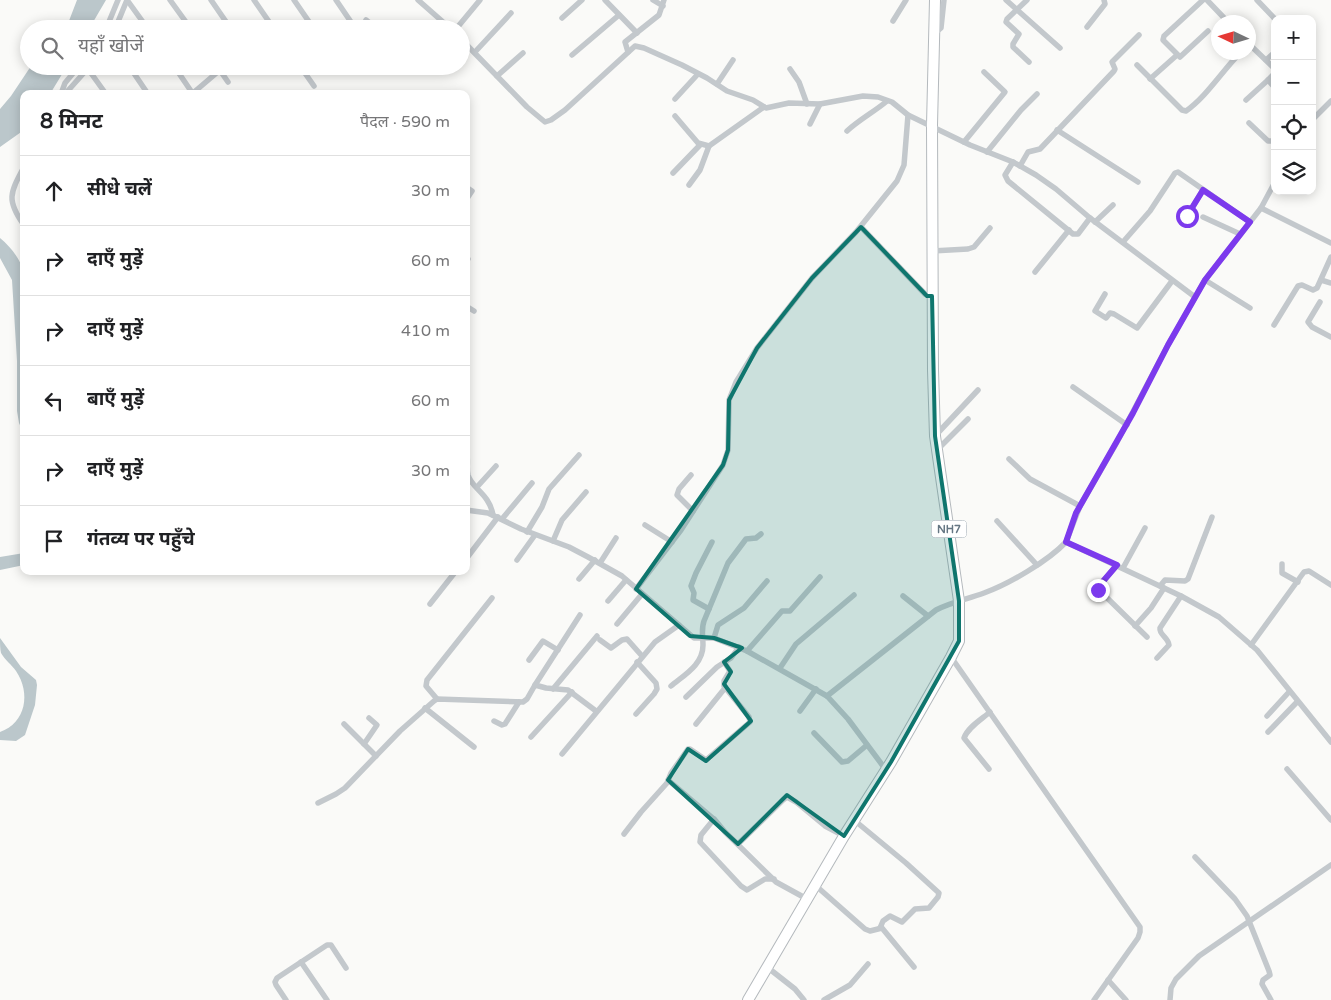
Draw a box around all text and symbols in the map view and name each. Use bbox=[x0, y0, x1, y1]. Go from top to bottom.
north arrow bbox=[1211, 15, 1256, 60]
map controls bbox=[1271, 15, 1316, 195]
button: + bbox=[1271, 15, 1316, 60]
search box bbox=[20, 20, 470, 75]
icon: search bbox=[38, 34, 66, 62]
text: यहाँ खोजें bbox=[78, 35, 144, 57]
button: − bbox=[1271, 60, 1316, 105]
button: locate bbox=[1271, 105, 1316, 150]
text: 8 मिनट bbox=[40, 109, 103, 134]
text: पैदल · 590 m bbox=[360, 112, 450, 132]
button: layers bbox=[1271, 150, 1316, 195]
icon: ahead bbox=[40, 177, 68, 205]
text: सीधे चलें bbox=[87, 178, 152, 200]
text: 30 m bbox=[411, 181, 450, 201]
route start bbox=[1176, 205, 1199, 228]
icon: right bbox=[40, 247, 68, 275]
text: दाएँ मुड़ें bbox=[87, 248, 143, 270]
text: 60 m bbox=[411, 251, 450, 271]
icon: right bbox=[40, 317, 68, 345]
text: दाएँ मुड़ें bbox=[87, 318, 143, 340]
text: 410 m bbox=[401, 321, 450, 341]
icon: left bbox=[40, 387, 68, 415]
text: बाएँ मुड़ें bbox=[87, 388, 144, 410]
text: 60 m bbox=[411, 391, 450, 411]
icon: right bbox=[40, 457, 68, 485]
text: दाएँ मुड़ें bbox=[87, 458, 143, 480]
text: 30 m bbox=[411, 461, 450, 481]
road number: NH7 bbox=[932, 520, 966, 538]
icon: arrive bbox=[40, 527, 68, 555]
text: गंतव्य पर पहुँचे bbox=[87, 528, 195, 550]
route end bbox=[1087, 579, 1110, 602]

